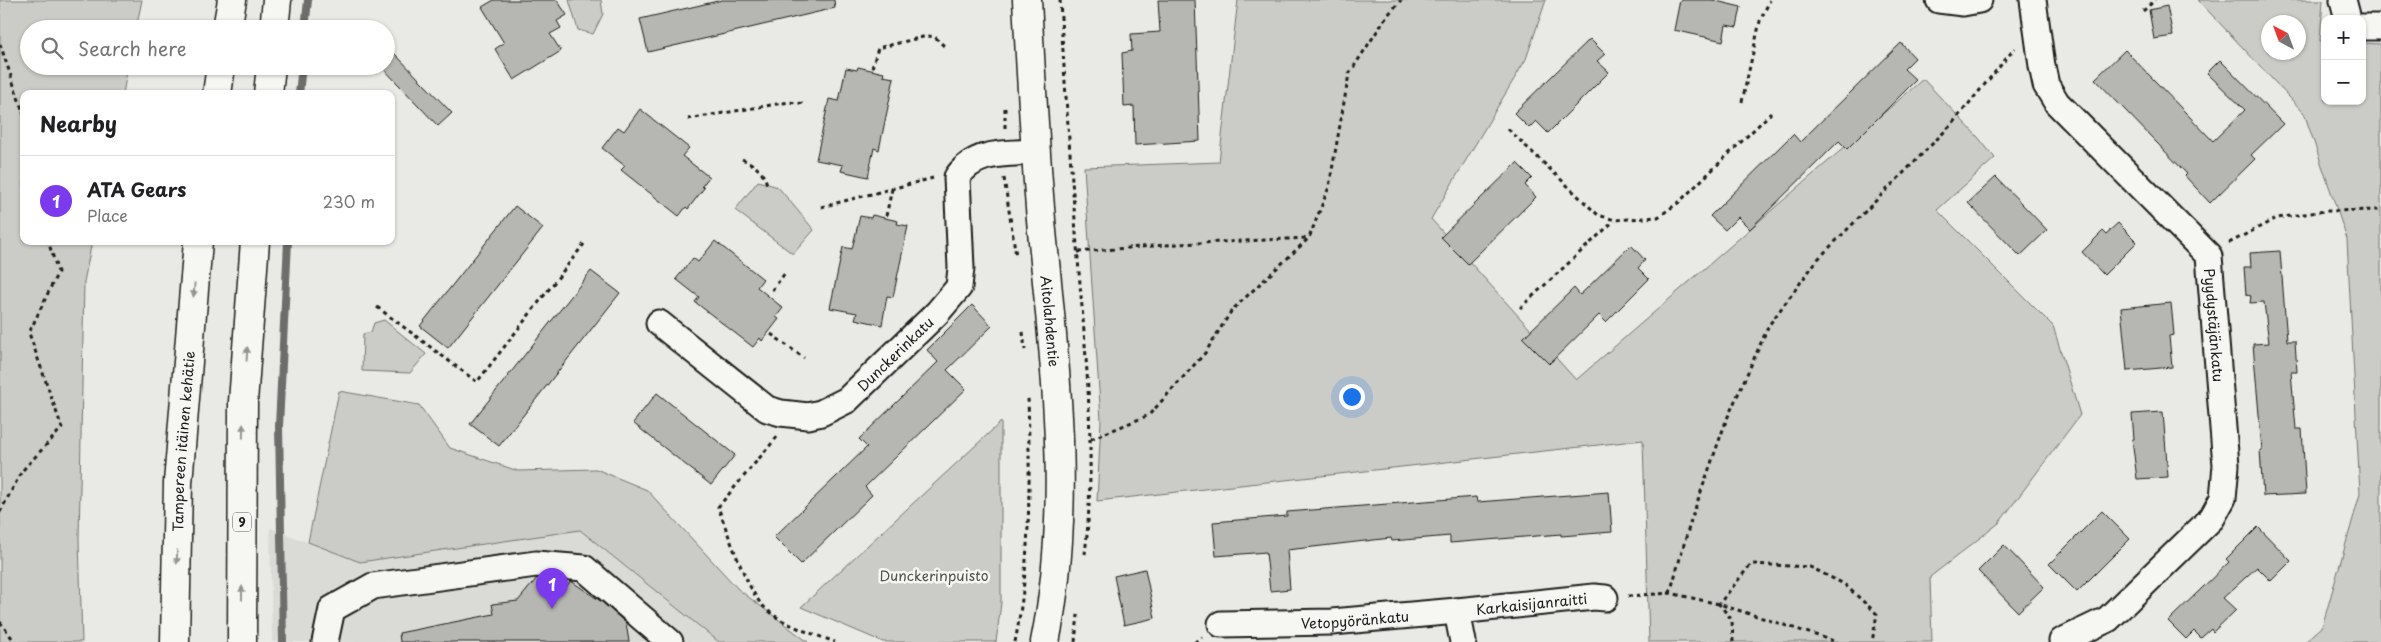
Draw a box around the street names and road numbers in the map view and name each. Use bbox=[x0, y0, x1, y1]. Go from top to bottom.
street label: Pyydystäjänkatu bbox=[2200, 267, 2230, 383]
street label: Aitolahdentie bbox=[1036, 274, 1065, 368]
street label: Dunckerinkatu bbox=[852, 312, 938, 396]
street label: Tampereen itäinen kehätie bbox=[167, 350, 199, 532]
road number: 9 bbox=[233, 512, 251, 532]
street label: Karkaisijanraitti bbox=[1475, 587, 1588, 619]
street label: Vetopyöränkatu bbox=[1301, 605, 1410, 633]

